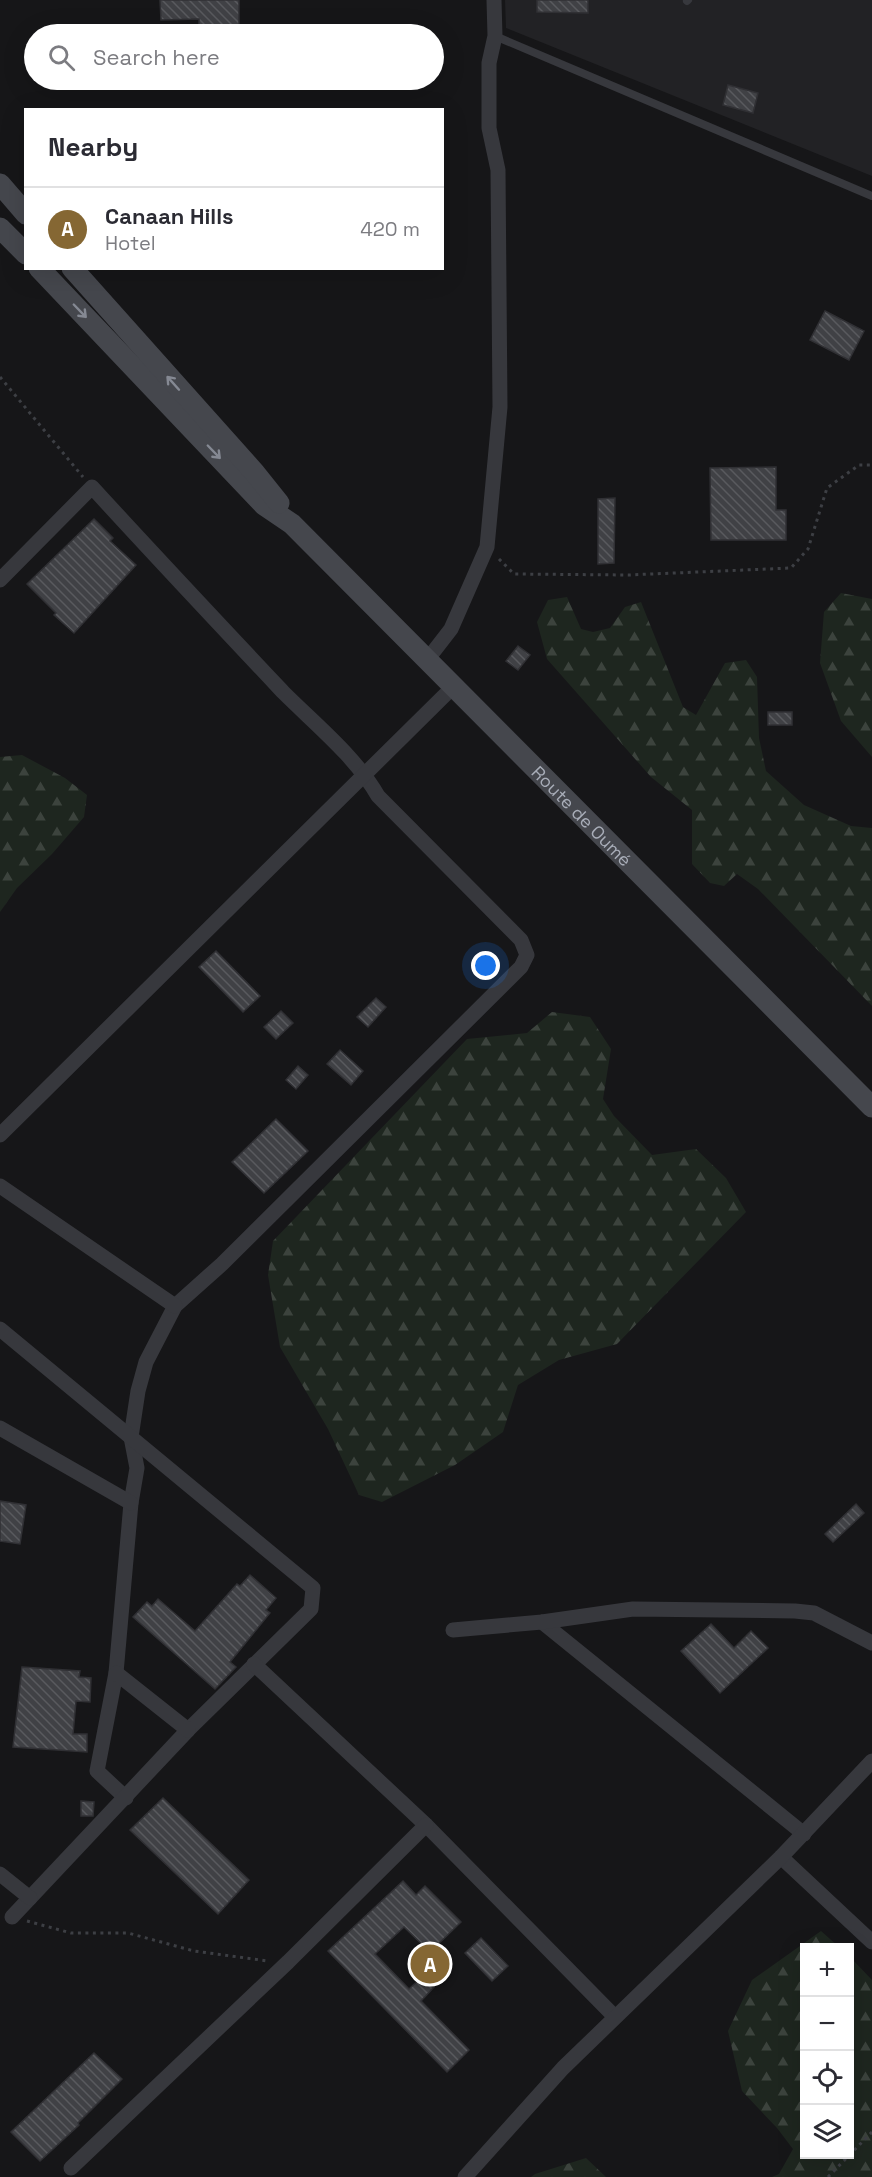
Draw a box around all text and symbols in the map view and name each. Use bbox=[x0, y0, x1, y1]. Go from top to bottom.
search box bbox=[24, 24, 444, 90]
icon: search bbox=[45, 41, 78, 74]
text: Search here bbox=[93, 43, 220, 71]
text: Nearby bbox=[48, 130, 138, 164]
text: Canaan Hills bbox=[105, 202, 234, 230]
text: A bbox=[61, 216, 74, 242]
text: 420 m bbox=[360, 216, 420, 242]
text: Hotel bbox=[105, 230, 156, 256]
one-way arrow bbox=[73, 303, 87, 318]
one-way arrow bbox=[166, 376, 180, 391]
one-way arrow bbox=[207, 445, 221, 460]
street label: Route de Oumé bbox=[527, 760, 637, 871]
your location bbox=[471, 951, 500, 980]
pin: A bbox=[410, 1942, 450, 1986]
map controls bbox=[800, 1943, 854, 2159]
button: + bbox=[800, 1943, 854, 1997]
button: − bbox=[800, 1997, 854, 2051]
button: locate bbox=[800, 2051, 854, 2105]
button: layers bbox=[800, 2105, 854, 2159]

